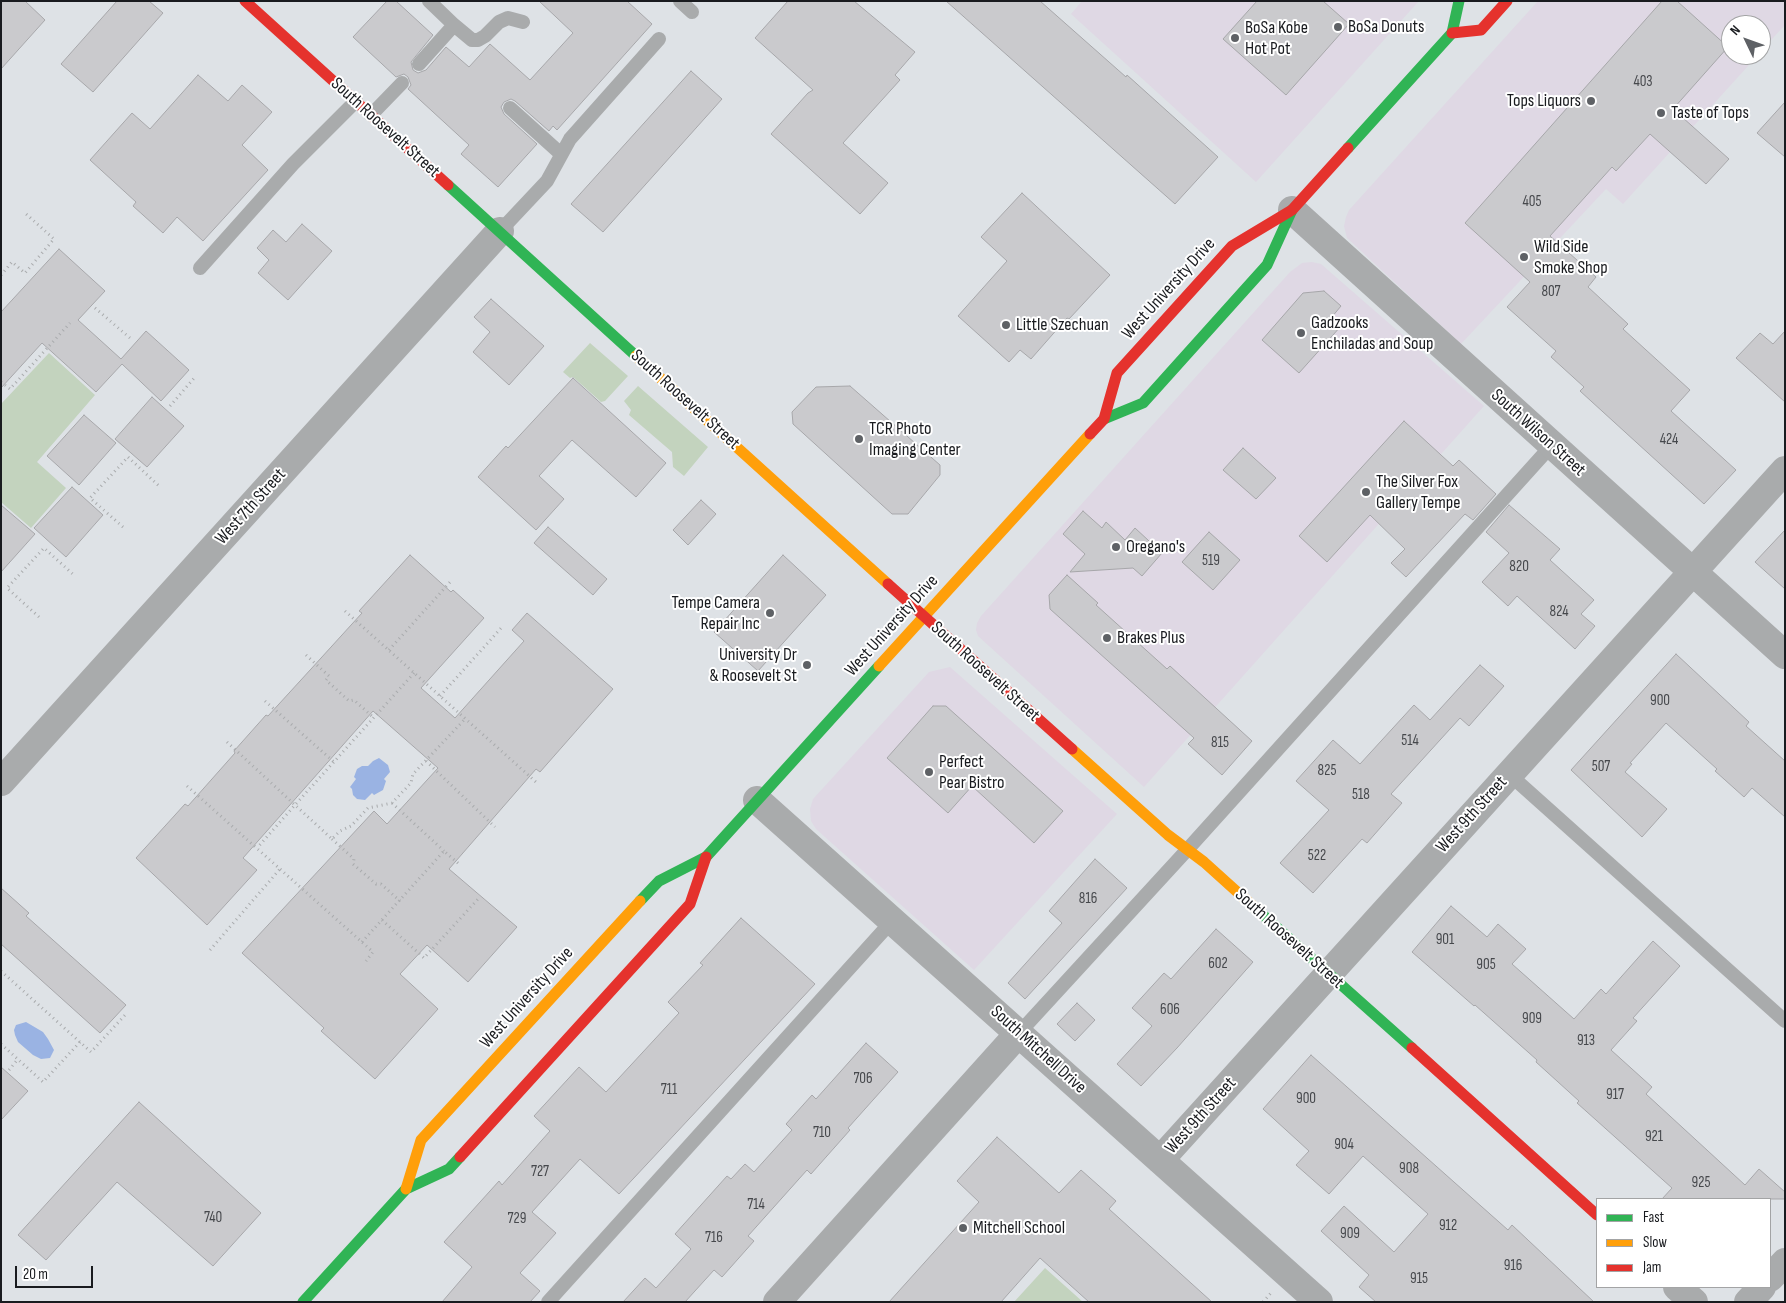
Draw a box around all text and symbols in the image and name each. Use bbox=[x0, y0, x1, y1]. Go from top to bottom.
north arrow bbox=[1721, 15, 1771, 65]
place label: BoSa Donuts bbox=[1348, 16, 1424, 38]
place label: BoSa Kobe Hot Pot bbox=[1245, 17, 1308, 59]
marker: BoSa Donuts bbox=[1332, 21, 1344, 33]
text: N bbox=[1726, 22, 1744, 39]
marker: BoSa Kobe Hot Pot bbox=[1229, 32, 1241, 44]
street label: South Roosevelt Street bbox=[326, 73, 444, 183]
house number: 403 bbox=[1633, 73, 1653, 91]
place label: Tops Liquors bbox=[1507, 90, 1581, 112]
marker: Tops Liquors bbox=[1585, 95, 1597, 107]
place label: Taste of Tops bbox=[1671, 102, 1749, 124]
marker: Taste of Tops bbox=[1655, 107, 1667, 119]
house number: 405 bbox=[1523, 193, 1541, 211]
street label: West University Drive bbox=[1118, 234, 1220, 344]
place label: Wild Side Smoke Shop bbox=[1534, 236, 1608, 278]
marker: Wild Side Smoke Shop bbox=[1518, 251, 1530, 263]
house number: 807 bbox=[1541, 283, 1561, 301]
place label: Gadzooks Enchiladas and Soup bbox=[1311, 312, 1434, 354]
place label: Little Szechuan bbox=[1016, 314, 1109, 336]
marker: Little Szechuan bbox=[1000, 319, 1012, 331]
marker: Gadzooks Enchiladas and Soup bbox=[1295, 327, 1307, 339]
street label: South Roosevelt Street bbox=[626, 345, 744, 455]
street label: South Wilson Street bbox=[1486, 385, 1590, 481]
place label: TCR Photo Imaging Center bbox=[869, 418, 961, 460]
house number: 424 bbox=[1660, 431, 1678, 449]
marker: TCR Photo Imaging Center bbox=[853, 433, 865, 445]
street label: West 7th Street bbox=[211, 465, 291, 549]
place label: The Silver Fox Gallery Tempe bbox=[1376, 471, 1460, 514]
marker: The Silver Fox Gallery Tempe bbox=[1360, 486, 1372, 498]
place label: Oregano's bbox=[1126, 536, 1185, 558]
marker: Oregano's bbox=[1110, 541, 1122, 553]
house number: 519 bbox=[1202, 552, 1220, 570]
house number: 820 bbox=[1509, 558, 1529, 576]
street label: West University Drive bbox=[841, 571, 943, 681]
place label: Tempe Camera Repair Inc bbox=[672, 592, 760, 634]
house number: 824 bbox=[1549, 603, 1569, 621]
marker: Tempe Camera Repair Inc bbox=[764, 607, 776, 619]
street label: South Roosevelt Street bbox=[926, 617, 1044, 727]
place label: Brakes Plus bbox=[1117, 627, 1185, 649]
marker: Brakes Plus bbox=[1101, 632, 1113, 644]
place label: University Dr & Roosevelt St bbox=[709, 644, 797, 686]
marker: University Dr & Roosevelt St bbox=[801, 659, 813, 671]
house number: 900 bbox=[1650, 692, 1670, 710]
house number: 514 bbox=[1401, 732, 1419, 750]
house number: 815 bbox=[1211, 734, 1229, 752]
place label: Perfect Pear Bistro bbox=[939, 751, 1004, 794]
house number: 507 bbox=[1592, 758, 1610, 776]
house number: 825 bbox=[1318, 762, 1336, 780]
marker: Perfect Pear Bistro bbox=[923, 766, 935, 778]
street label: West 9th Street bbox=[1432, 772, 1512, 858]
house number: 518 bbox=[1352, 786, 1370, 804]
house number: 522 bbox=[1308, 847, 1326, 865]
street label: South Roosevelt Street bbox=[1230, 884, 1348, 994]
house number: 816 bbox=[1079, 890, 1097, 908]
house number: 901 bbox=[1436, 931, 1454, 949]
street label: West University Drive bbox=[476, 943, 578, 1053]
house number: 602 bbox=[1208, 955, 1228, 973]
house number: 905 bbox=[1476, 956, 1496, 974]
street label: South Mitchell Drive bbox=[986, 1001, 1090, 1099]
house number: 606 bbox=[1160, 1001, 1180, 1019]
house number: 909 bbox=[1522, 1010, 1542, 1028]
house number: 913 bbox=[1577, 1032, 1595, 1050]
house number: 706 bbox=[853, 1070, 873, 1088]
street label: West 9th Street bbox=[1161, 1073, 1241, 1159]
house number: 711 bbox=[661, 1081, 677, 1099]
house number: 917 bbox=[1606, 1086, 1624, 1104]
house number: 900 bbox=[1296, 1090, 1316, 1108]
house number: 710 bbox=[813, 1124, 831, 1142]
house number: 921 bbox=[1645, 1128, 1663, 1146]
house number: 904 bbox=[1334, 1136, 1354, 1154]
house number: 908 bbox=[1399, 1160, 1419, 1178]
house number: 727 bbox=[531, 1163, 549, 1181]
house number: 925 bbox=[1692, 1174, 1710, 1192]
house number: 714 bbox=[747, 1196, 765, 1214]
legend bbox=[1596, 1198, 1771, 1288]
text: Fast bbox=[1643, 1208, 1664, 1227]
house number: 740 bbox=[204, 1209, 222, 1227]
house number: 729 bbox=[508, 1210, 526, 1228]
place label: Mitchell School bbox=[973, 1217, 1065, 1239]
house number: 912 bbox=[1439, 1217, 1457, 1235]
marker: Mitchell School bbox=[957, 1222, 969, 1234]
house number: 909 bbox=[1340, 1225, 1360, 1243]
house number: 716 bbox=[705, 1229, 723, 1247]
text: Slow bbox=[1643, 1233, 1667, 1252]
scale bar bbox=[18, 1256, 95, 1288]
house number: 916 bbox=[1504, 1257, 1522, 1275]
text: Jam bbox=[1643, 1258, 1661, 1277]
text: 20 m bbox=[23, 1265, 48, 1284]
house number: 915 bbox=[1410, 1270, 1428, 1288]

